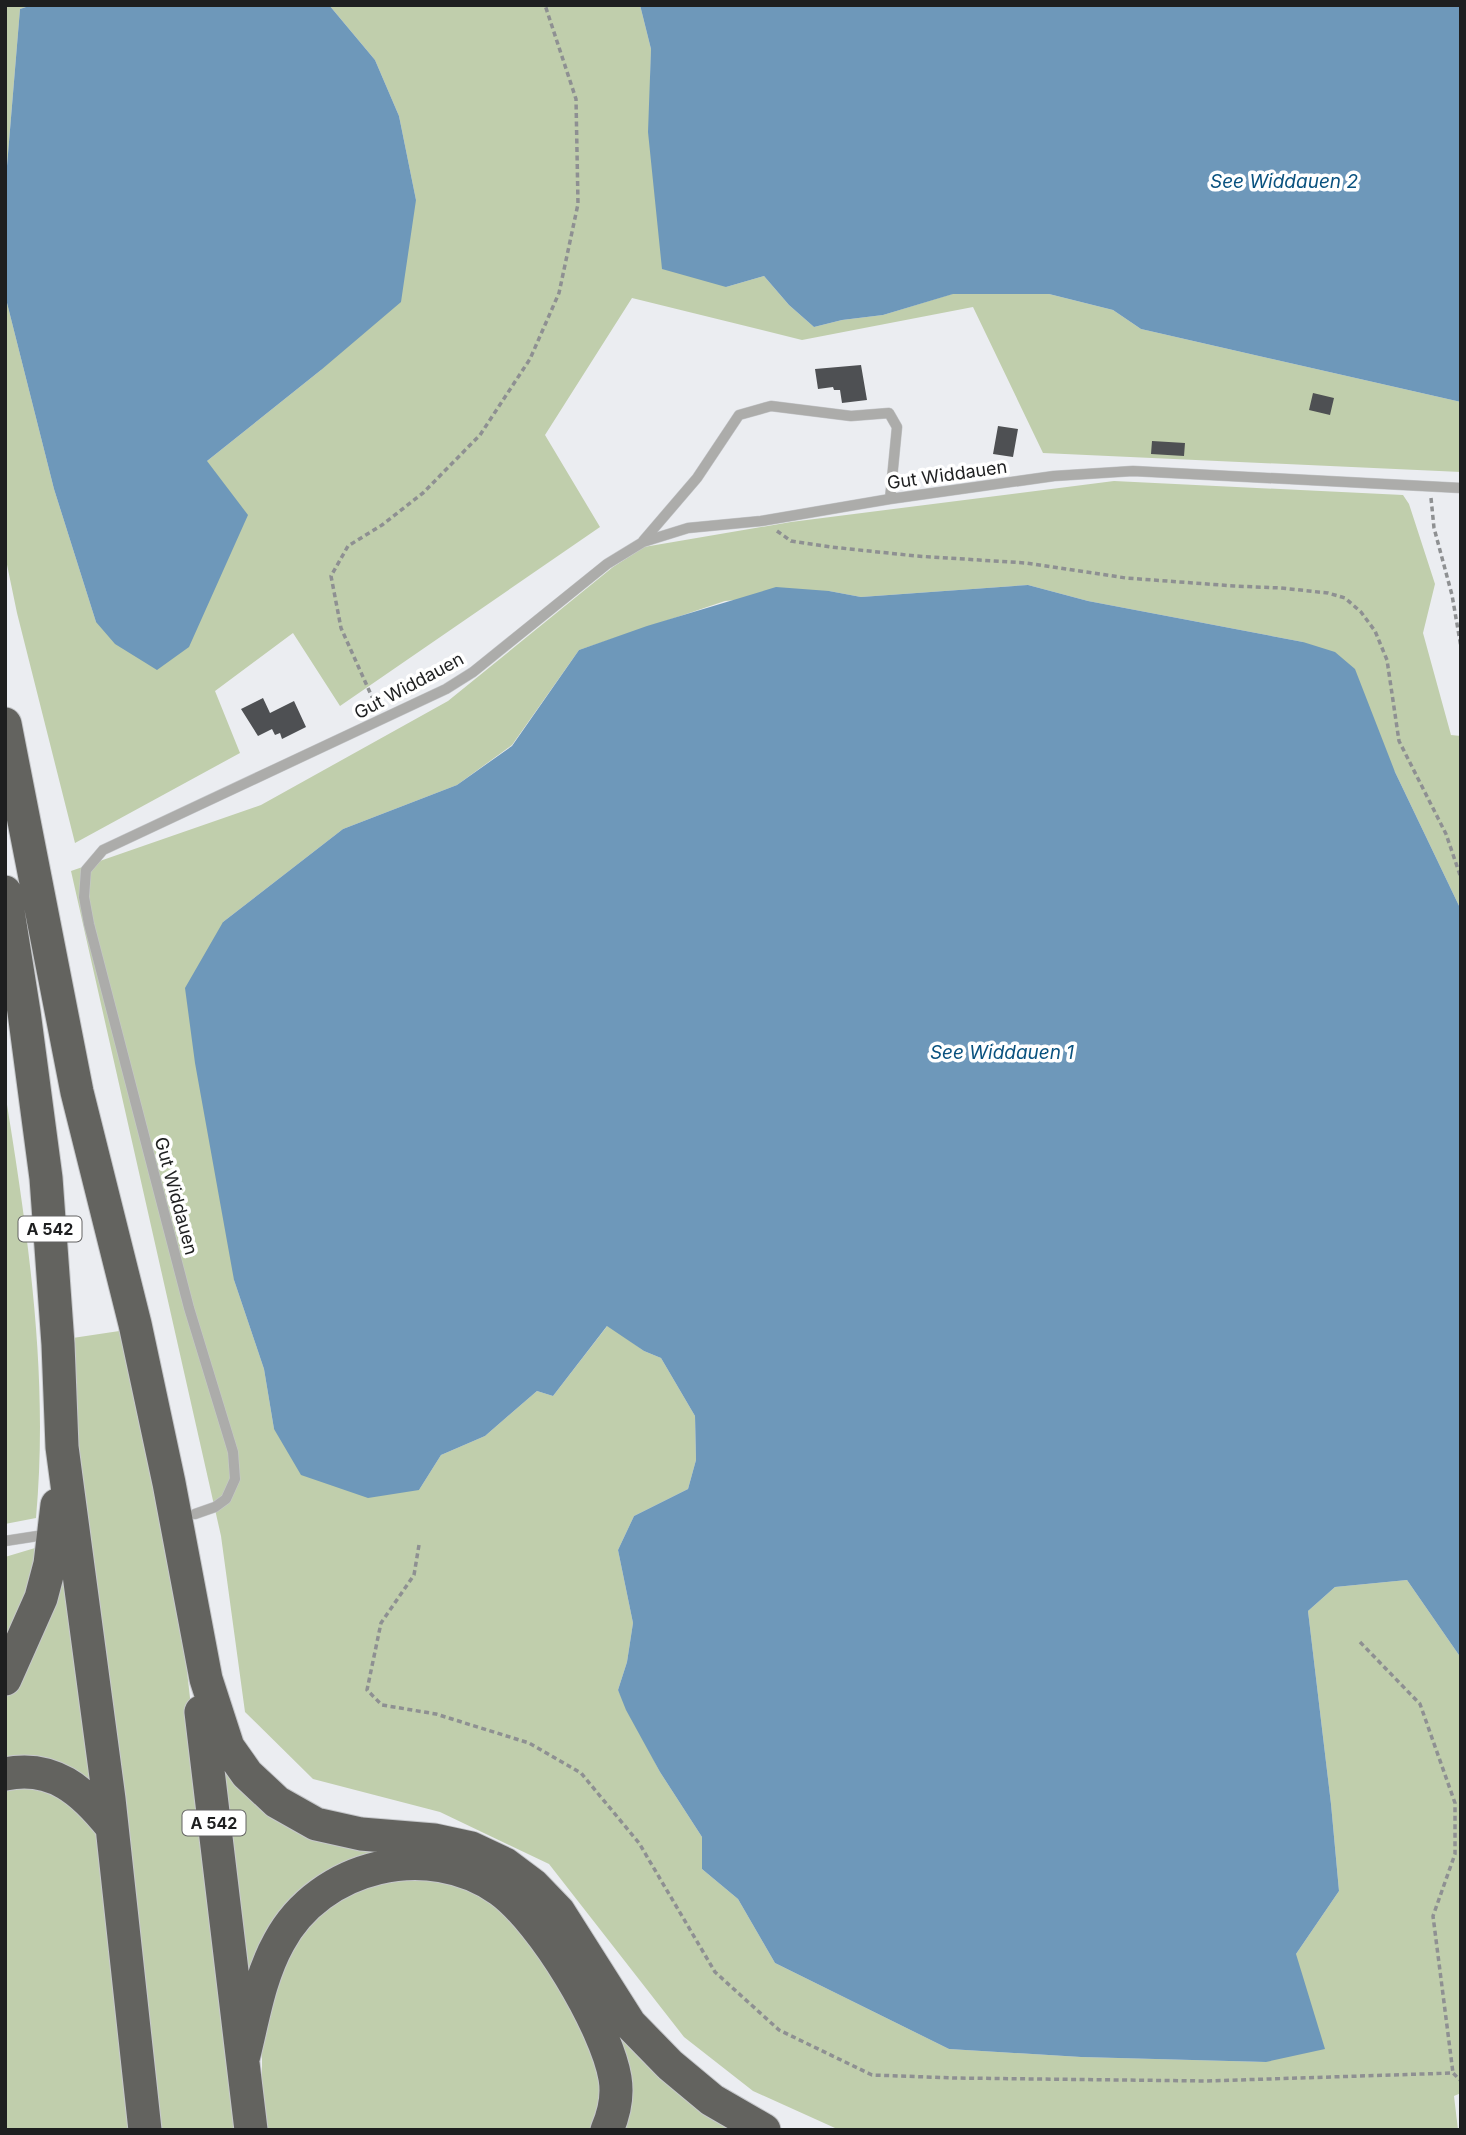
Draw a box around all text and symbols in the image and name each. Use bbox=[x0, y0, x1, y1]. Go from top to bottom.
water label: See Widdauen 2 bbox=[1210, 170, 1358, 193]
street label: Gut Widdauen bbox=[886, 456, 1008, 493]
street label: Gut Widdauen bbox=[350, 648, 467, 723]
water label: See Widdauen 1 bbox=[930, 1041, 1074, 1064]
street label: Gut Widdauen bbox=[151, 1135, 202, 1257]
road number: A 542 bbox=[19, 1217, 82, 1242]
road number: A 542 bbox=[182, 1811, 246, 1836]

